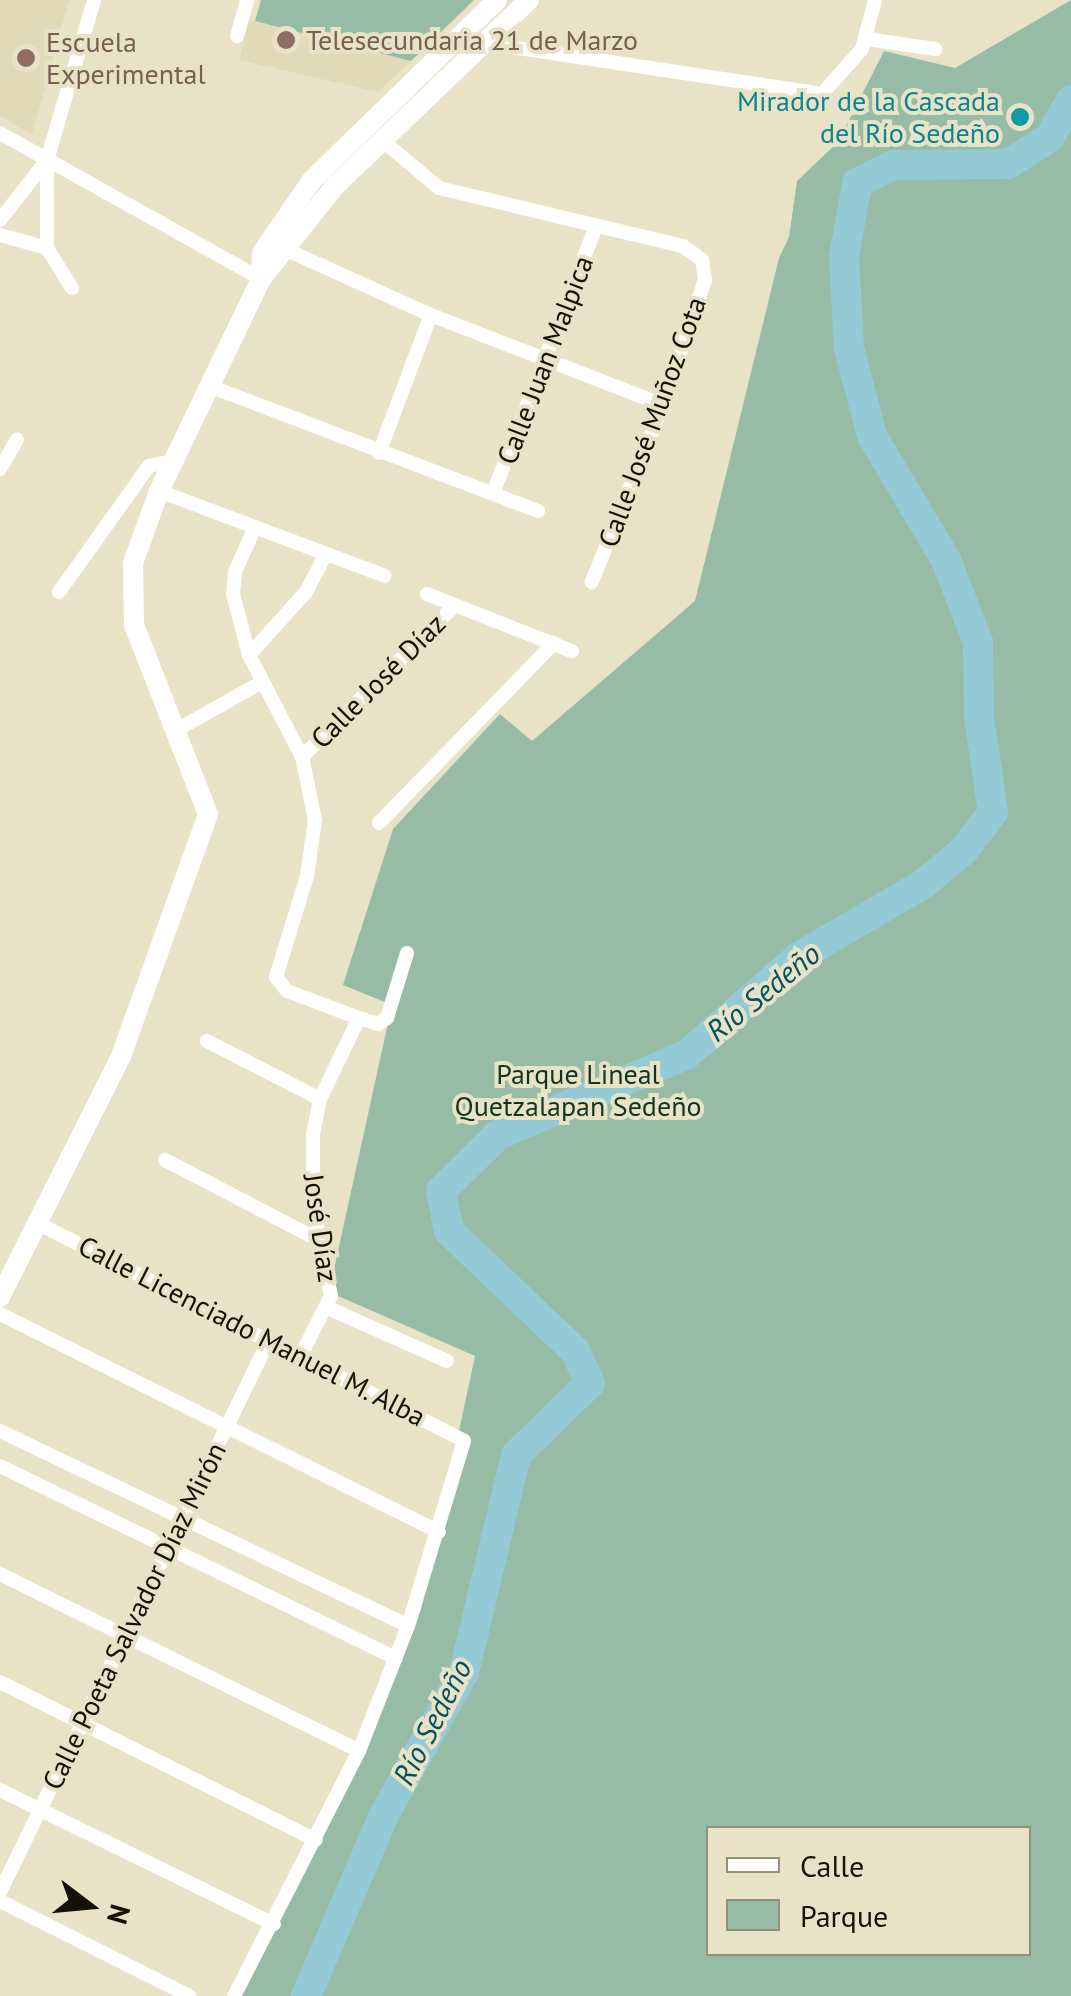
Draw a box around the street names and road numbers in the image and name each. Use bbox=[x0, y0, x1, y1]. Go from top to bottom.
street label: Calle Juan Malpica bbox=[490, 251, 600, 469]
street label: Calle José Muñoz Cota bbox=[591, 292, 713, 552]
street label: Calle José Díaz bbox=[304, 607, 452, 755]
street label: José Díaz bbox=[297, 1172, 345, 1284]
street label: Calle Licenciado Manuel M. Alba bbox=[72, 1228, 432, 1434]
street label: Calle Poeta Salvador Díaz Mirón bbox=[35, 1437, 233, 1795]

